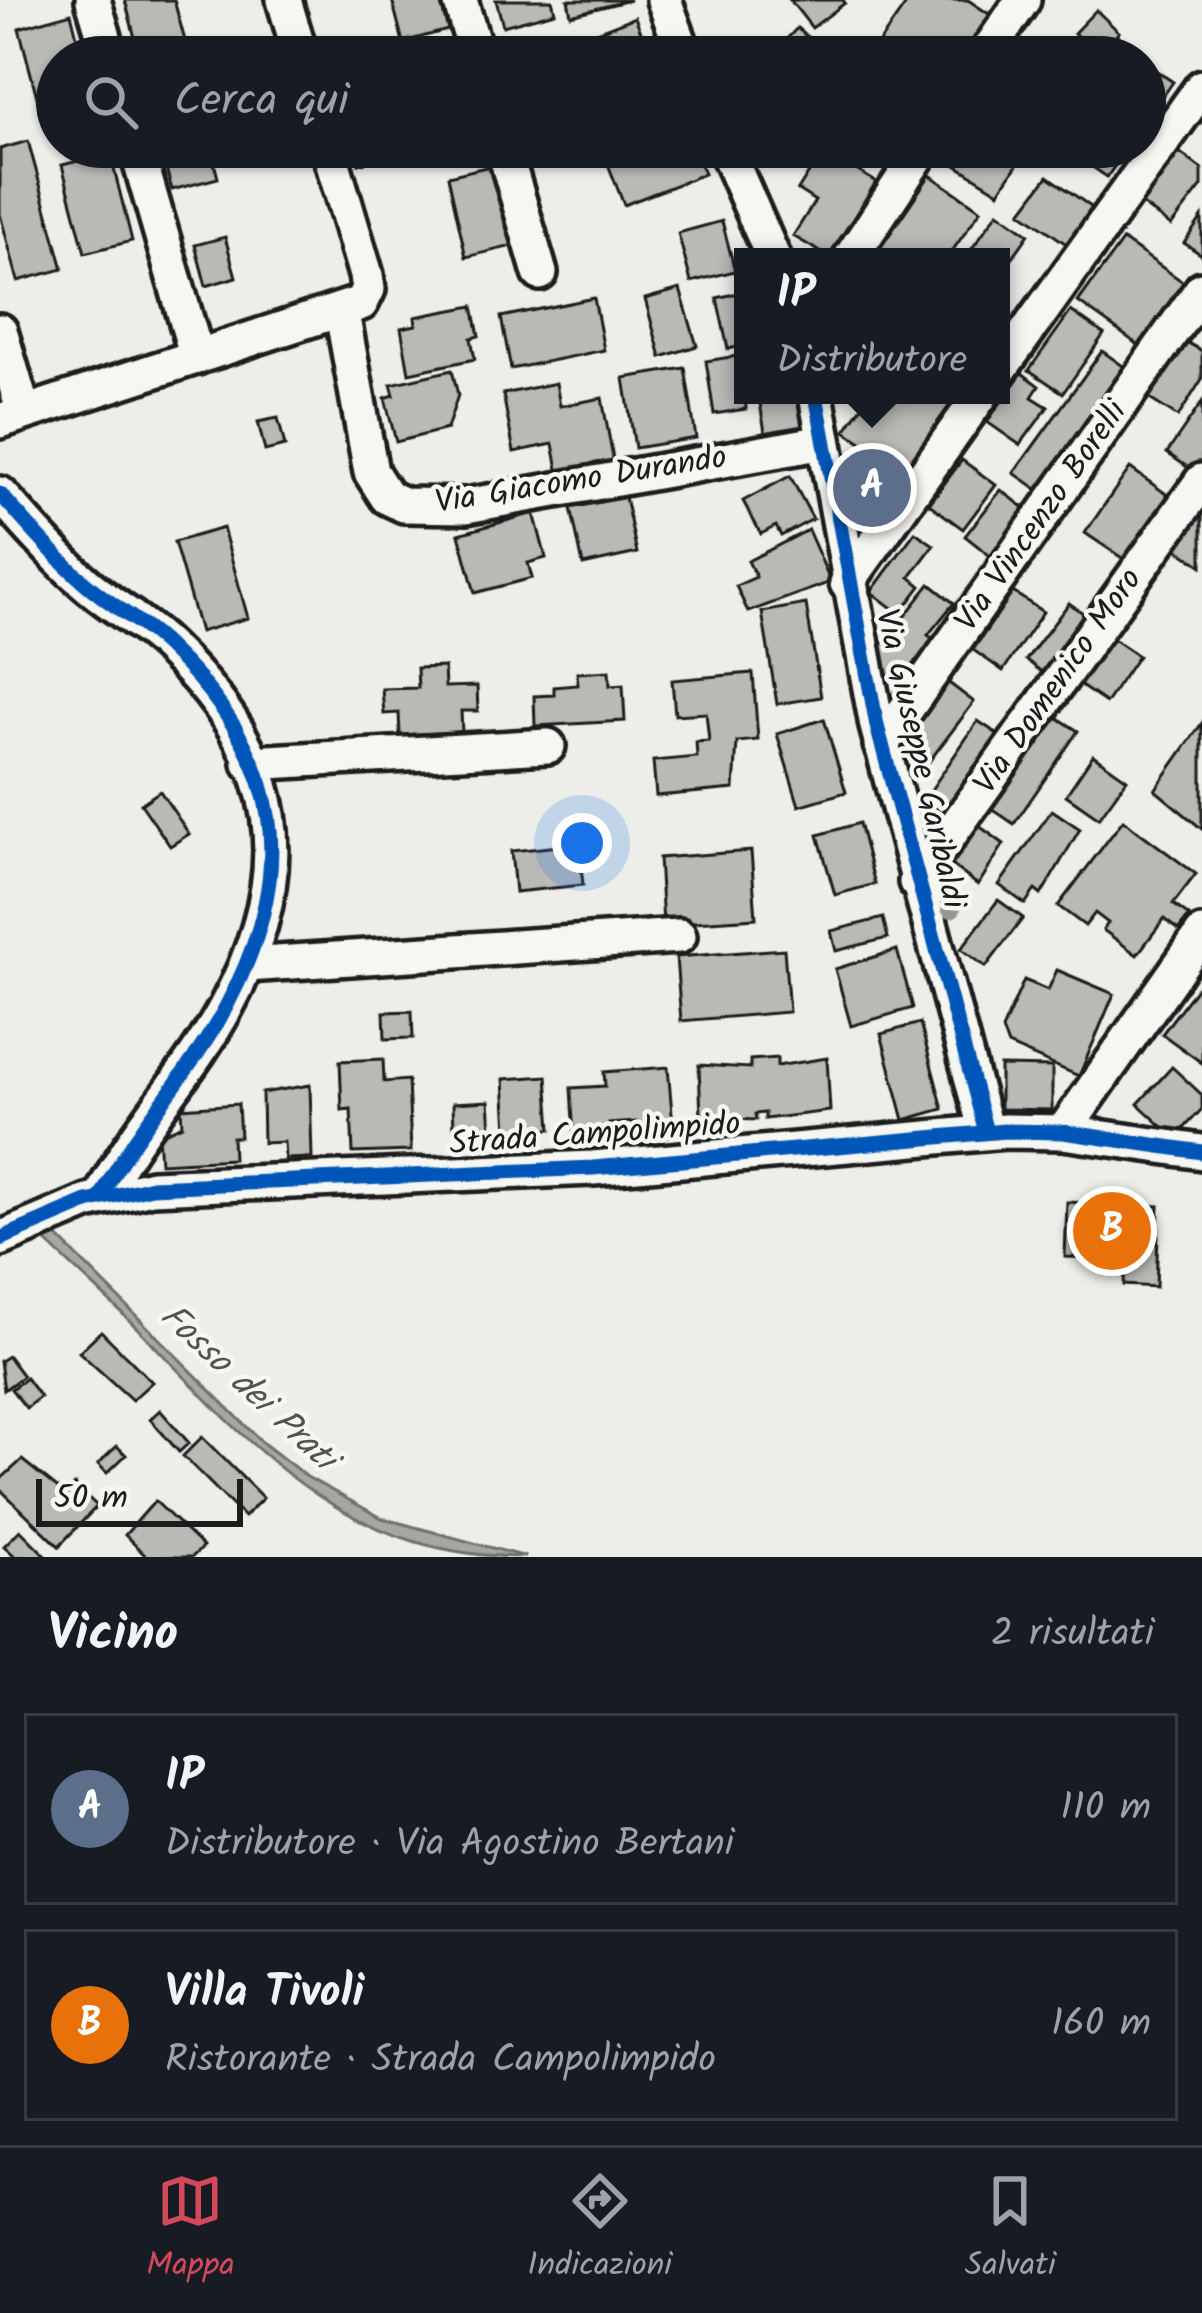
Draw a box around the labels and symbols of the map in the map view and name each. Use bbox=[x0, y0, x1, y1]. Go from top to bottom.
street label: Via Vincenzo Borelli bbox=[942, 389, 1143, 644]
street label: Via Giacomo Durando bbox=[432, 432, 730, 530]
pin: A bbox=[833, 443, 911, 533]
street label: Via Domenico Moro bbox=[961, 558, 1157, 806]
street label: Via Giuseppe Garibaldi bbox=[859, 604, 980, 915]
your location bbox=[552, 813, 612, 873]
street label: Strada Campolimpido bbox=[448, 1098, 742, 1172]
pin: B bbox=[1073, 1186, 1151, 1276]
water label: Fosso dei Prati bbox=[145, 1291, 354, 1490]
scale bar bbox=[36, 1473, 243, 1526]

